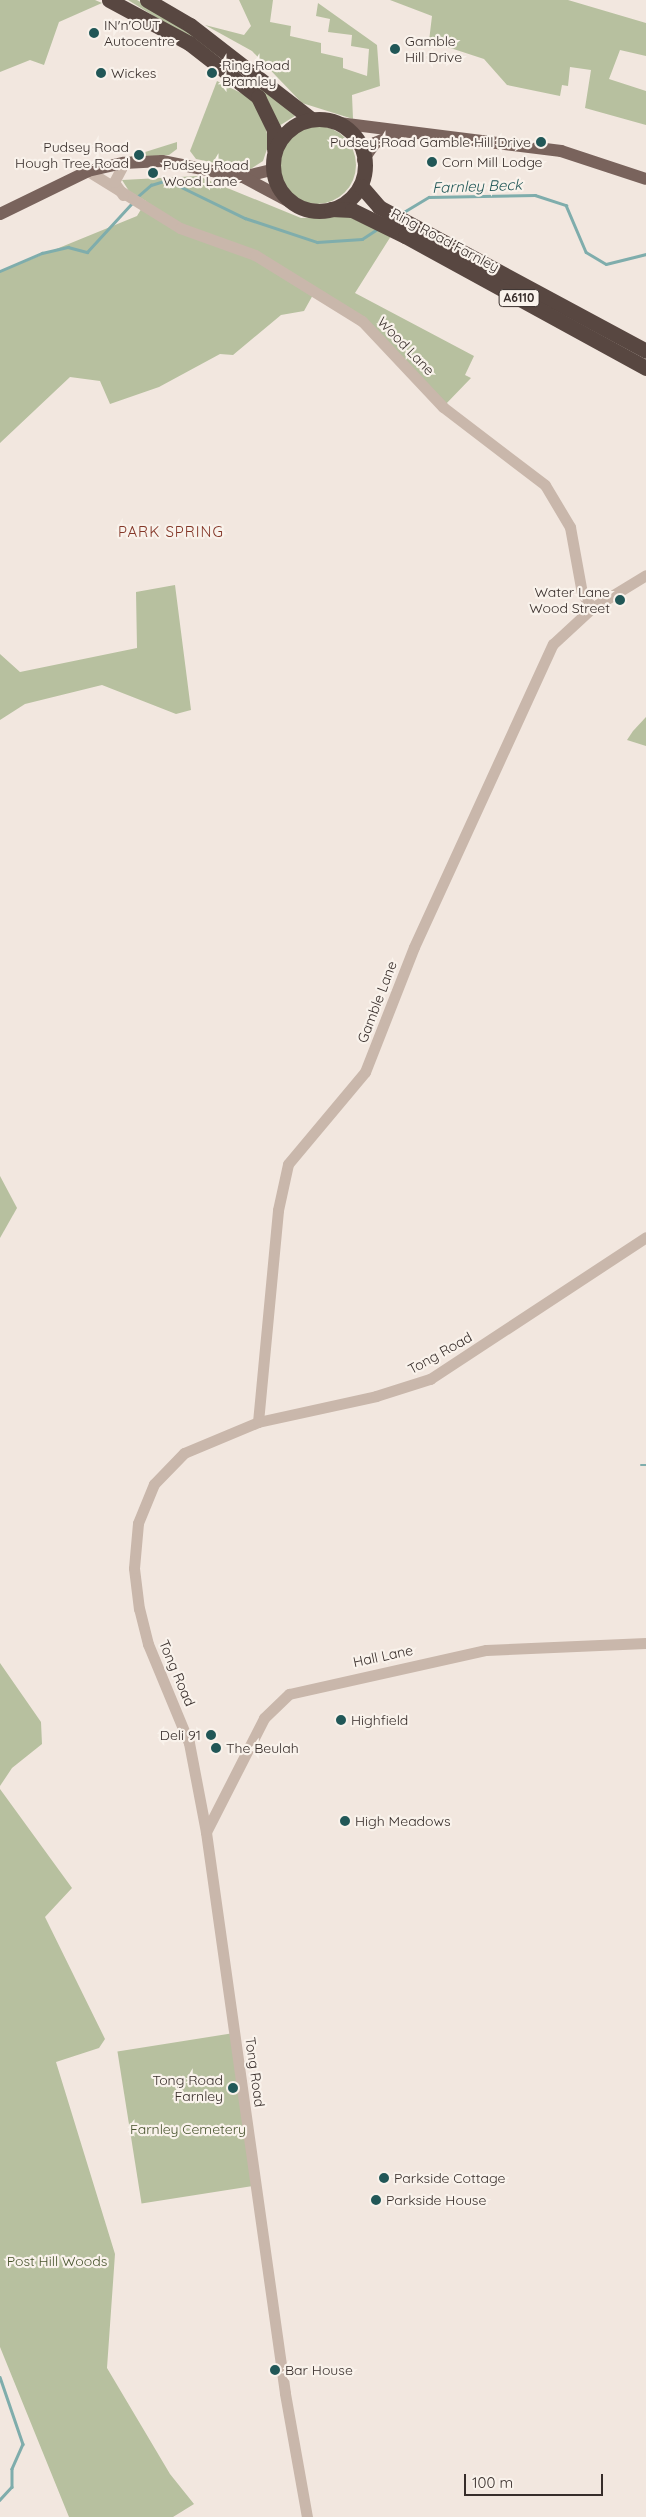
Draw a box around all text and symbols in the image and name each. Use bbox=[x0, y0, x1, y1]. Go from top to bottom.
place label: IN'n'OUT Autocentre bbox=[104, 17, 175, 49]
marker: IN'n'OUT Autocentre bbox=[88, 27, 100, 39]
place label: Gamble Hill Drive bbox=[405, 33, 462, 65]
marker: Gamble Hill Drive bbox=[389, 43, 401, 55]
place label: Ring Road Bramley bbox=[222, 57, 290, 90]
place label: Wickes bbox=[111, 65, 156, 81]
marker: Wickes bbox=[95, 67, 107, 79]
marker: Ring Road Bramley bbox=[206, 67, 218, 79]
place label: Pudsey Road Gamble Hill Drive bbox=[330, 134, 531, 150]
marker: Pudsey Road Gamble Hill Drive bbox=[535, 136, 547, 148]
place label: Pudsey Road Hough Tree Road bbox=[15, 139, 129, 172]
marker: Pudsey Road Hough Tree Road bbox=[133, 149, 145, 161]
place label: Corn Mill Lodge bbox=[442, 154, 542, 170]
marker: Corn Mill Lodge bbox=[426, 156, 438, 168]
place label: Pudsey Road Wood Lane bbox=[163, 157, 249, 190]
marker: Pudsey Road Wood Lane bbox=[147, 167, 159, 179]
water label: Farnley Beck bbox=[432, 175, 522, 197]
street label: Ring Road Farnley bbox=[388, 204, 502, 276]
road number: A6110 bbox=[498, 288, 540, 308]
street label: Wood Lane bbox=[374, 313, 438, 379]
district label: PARK SPRING bbox=[117, 523, 225, 541]
place label: Water Lane Wood Street bbox=[529, 584, 610, 616]
marker: Water Lane Wood Street bbox=[614, 594, 626, 606]
street label: Gamble Lane bbox=[354, 959, 400, 1045]
street label: Tong Road bbox=[405, 1329, 475, 1377]
street label: Tong Road bbox=[155, 1637, 199, 1709]
street label: Hall Lane bbox=[352, 1641, 414, 1671]
place label: Highfield bbox=[351, 1712, 408, 1728]
marker: Highfield bbox=[335, 1714, 347, 1726]
place label: Deli 91 bbox=[160, 1727, 201, 1743]
marker: Deli 91 bbox=[205, 1729, 217, 1741]
place label: The Beulah bbox=[226, 1740, 299, 1756]
marker: The Beulah bbox=[210, 1742, 222, 1754]
place label: High Meadows bbox=[355, 1813, 451, 1829]
marker: High Meadows bbox=[339, 1815, 351, 1827]
street label: Tong Road bbox=[242, 2036, 268, 2108]
place label: Tong Road Farnley bbox=[152, 2072, 223, 2104]
marker: Tong Road Farnley bbox=[227, 2082, 239, 2094]
park label: Farnley Cemetery bbox=[130, 2121, 246, 2137]
place label: Parkside Cottage bbox=[394, 2170, 505, 2186]
marker: Parkside Cottage bbox=[378, 2172, 390, 2184]
place label: Parkside House bbox=[386, 2192, 486, 2208]
marker: Parkside House bbox=[370, 2194, 382, 2206]
park label: Post Hill Woods bbox=[7, 2253, 107, 2269]
place label: Bar House bbox=[285, 2362, 353, 2378]
marker: Bar House bbox=[269, 2364, 281, 2376]
scale bar bbox=[466, 2464, 605, 2496]
text: 100 m bbox=[472, 2473, 513, 2492]

